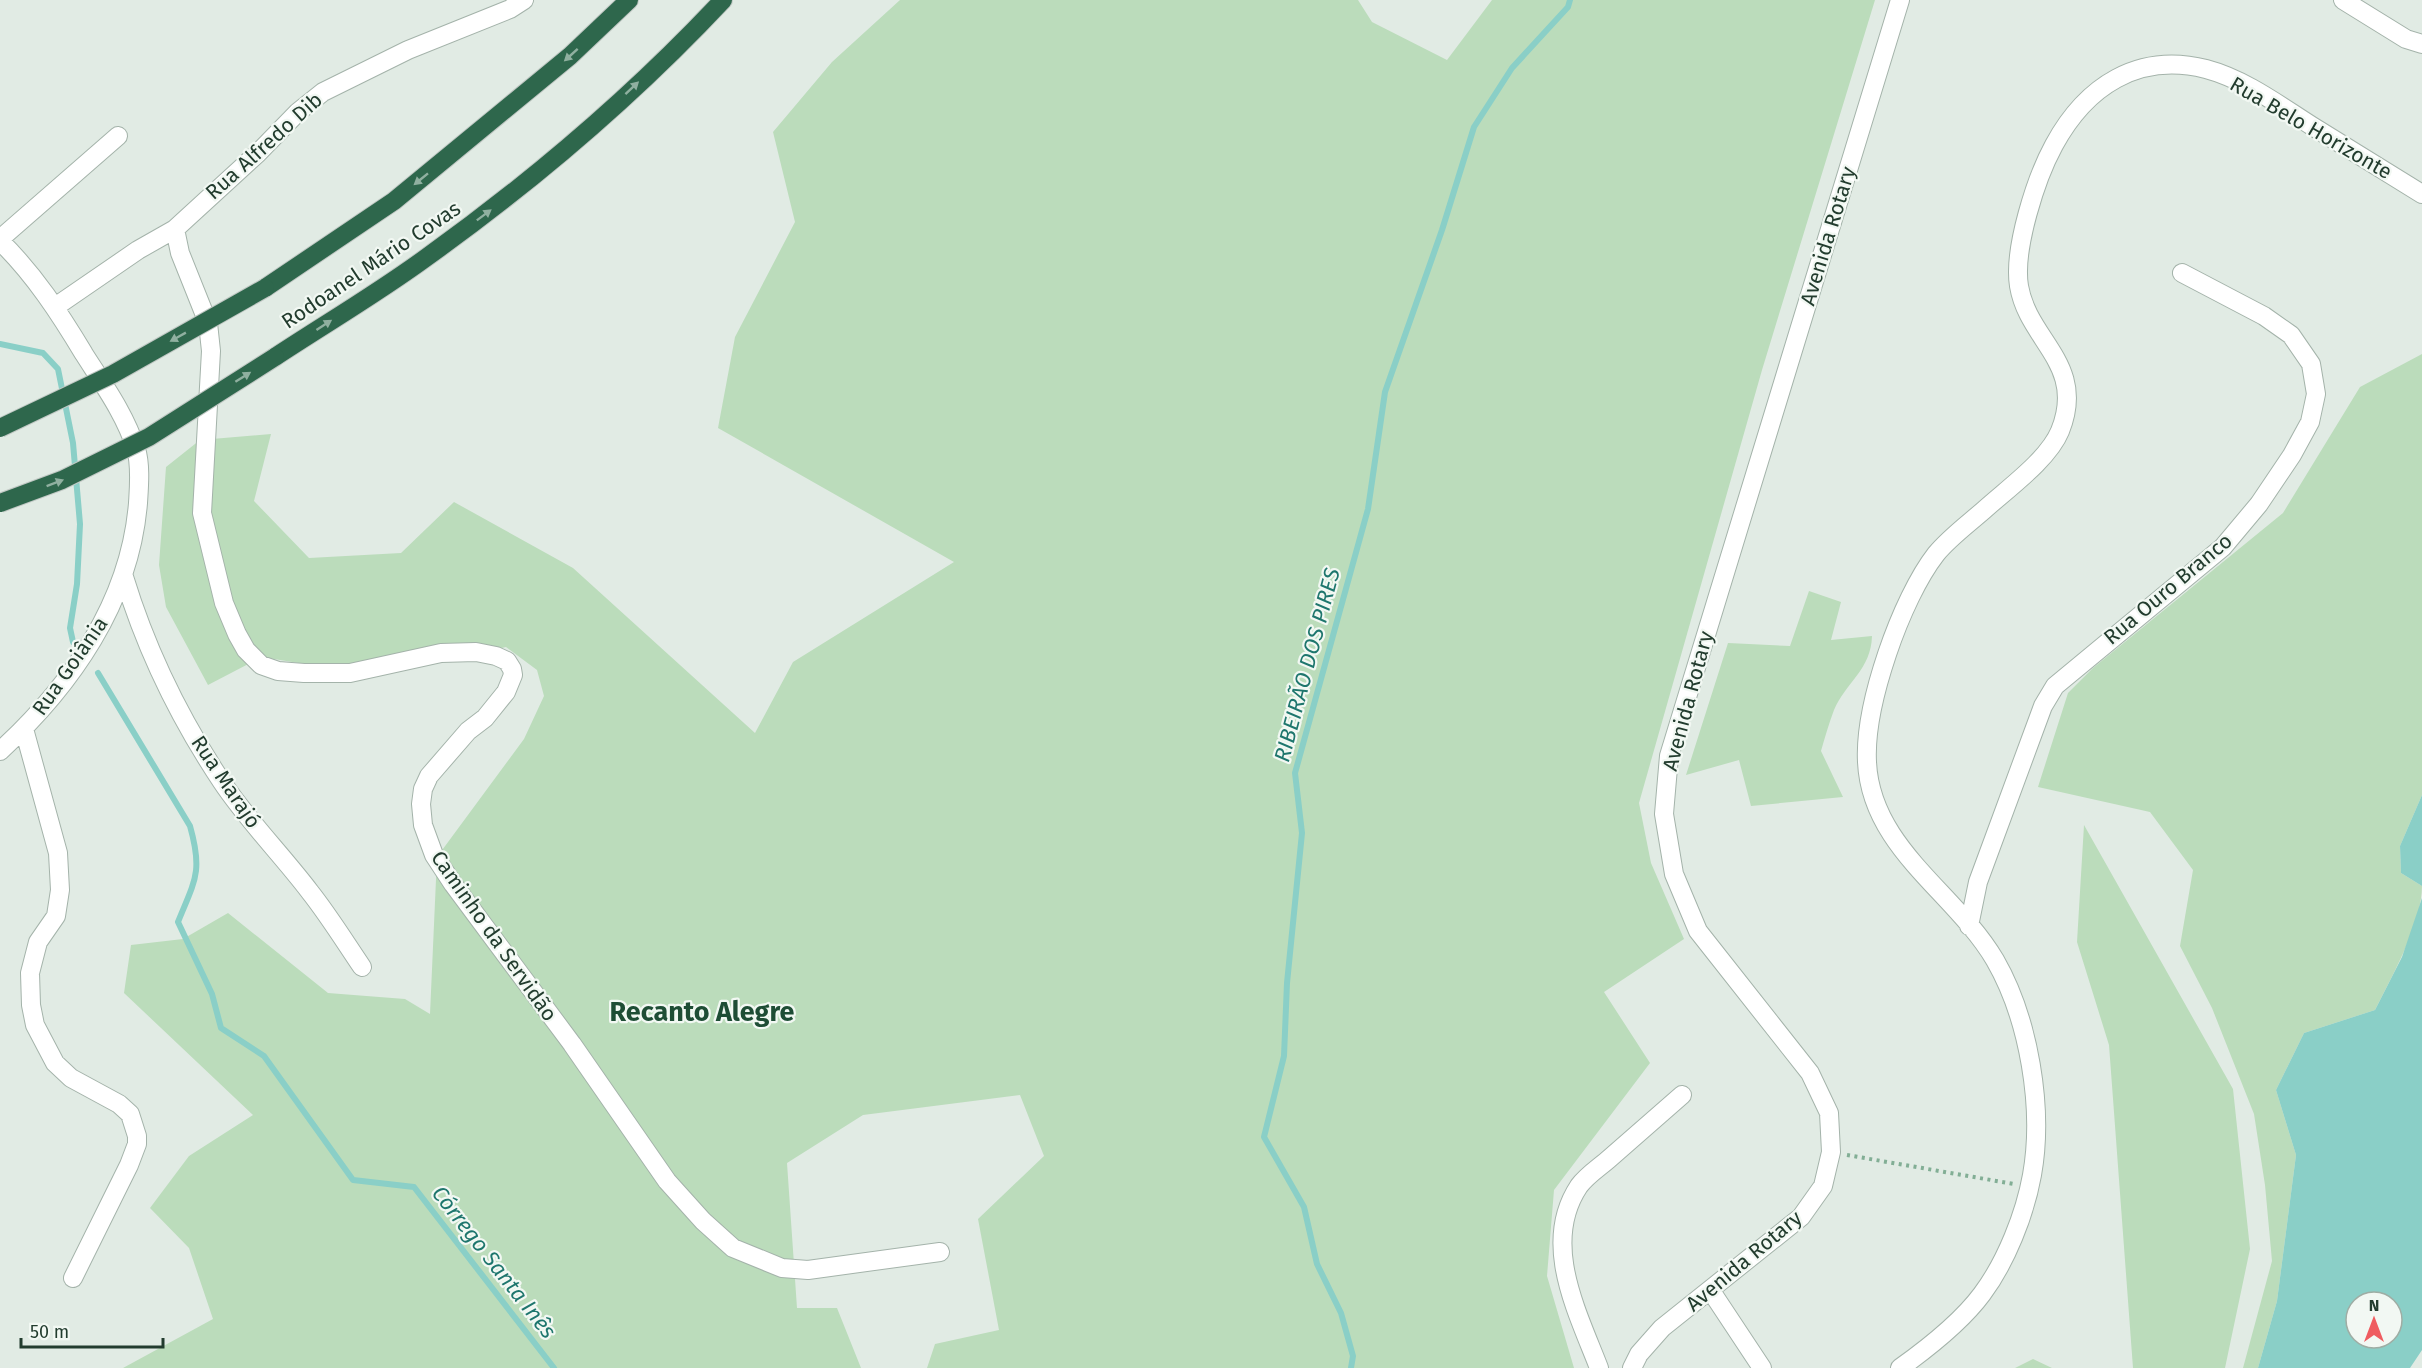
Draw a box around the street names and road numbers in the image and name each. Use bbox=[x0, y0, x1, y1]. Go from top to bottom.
street label: Rua Belo Horizonte bbox=[2225, 71, 2397, 185]
street label: Rua Alfredo Dib bbox=[200, 87, 328, 205]
street label: Avenida Rotary bbox=[1795, 163, 1862, 308]
street label: Rodoanel Mário Covas bbox=[277, 195, 466, 335]
street label: Rua Ouro Branco bbox=[2098, 528, 2238, 650]
street label: Rua Goiânia bbox=[27, 612, 113, 720]
street label: Avenida Rotary bbox=[1657, 628, 1719, 774]
street label: Rua Marajó bbox=[185, 731, 267, 833]
street label: Caminho da Servidão bbox=[425, 846, 563, 1026]
street label: Avenida Rotary bbox=[1681, 1205, 1808, 1317]

